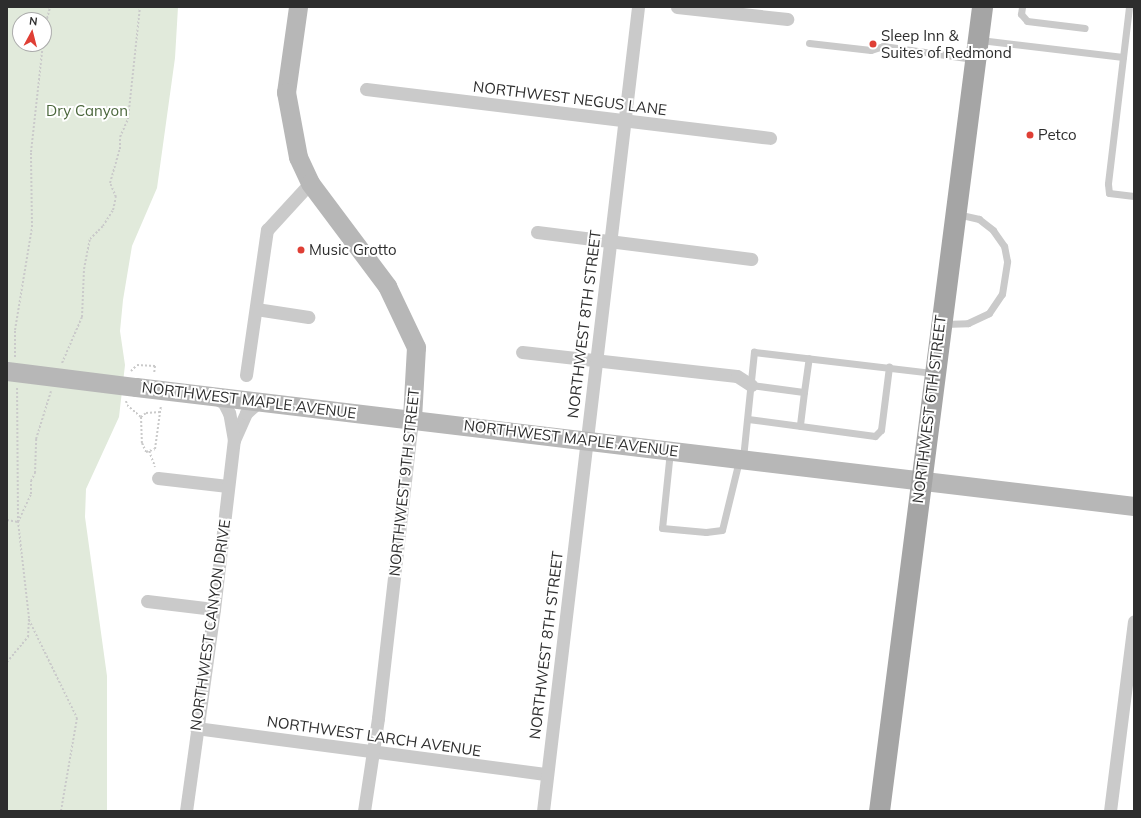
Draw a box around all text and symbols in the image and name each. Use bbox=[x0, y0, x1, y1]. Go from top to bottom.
north arrow bbox=[12, 12, 52, 52]
text: N bbox=[28, 14, 38, 29]
place label: Sleep Inn & Suites of Redmond bbox=[881, 26, 1012, 61]
marker: Sleep Inn & Suites of Redmond bbox=[868, 39, 878, 49]
street label: NORTHWEST NEGUS LANE bbox=[472, 77, 668, 119]
park label: Dry Canyon bbox=[46, 102, 128, 120]
place label: Petco bbox=[1038, 126, 1077, 144]
marker: Petco bbox=[1025, 130, 1035, 140]
street label: NORTHWEST 8TH STREET bbox=[564, 229, 604, 419]
place label: Music Grotto bbox=[309, 241, 396, 259]
marker: Music Grotto bbox=[296, 245, 306, 255]
street label: NORTHWEST 6TH STREET bbox=[909, 314, 949, 504]
street label: NORTHWEST MAPLE AVENUE bbox=[141, 378, 357, 422]
street label: NORTHWEST 9TH STREET bbox=[385, 387, 423, 577]
street label: NORTHWEST MAPLE AVENUE bbox=[463, 416, 679, 460]
street label: NORTHWEST CANYON DRIVE bbox=[186, 518, 234, 732]
street label: NORTHWEST 8TH STREET bbox=[526, 550, 566, 740]
street label: NORTHWEST LARCH AVENUE bbox=[266, 712, 482, 760]

